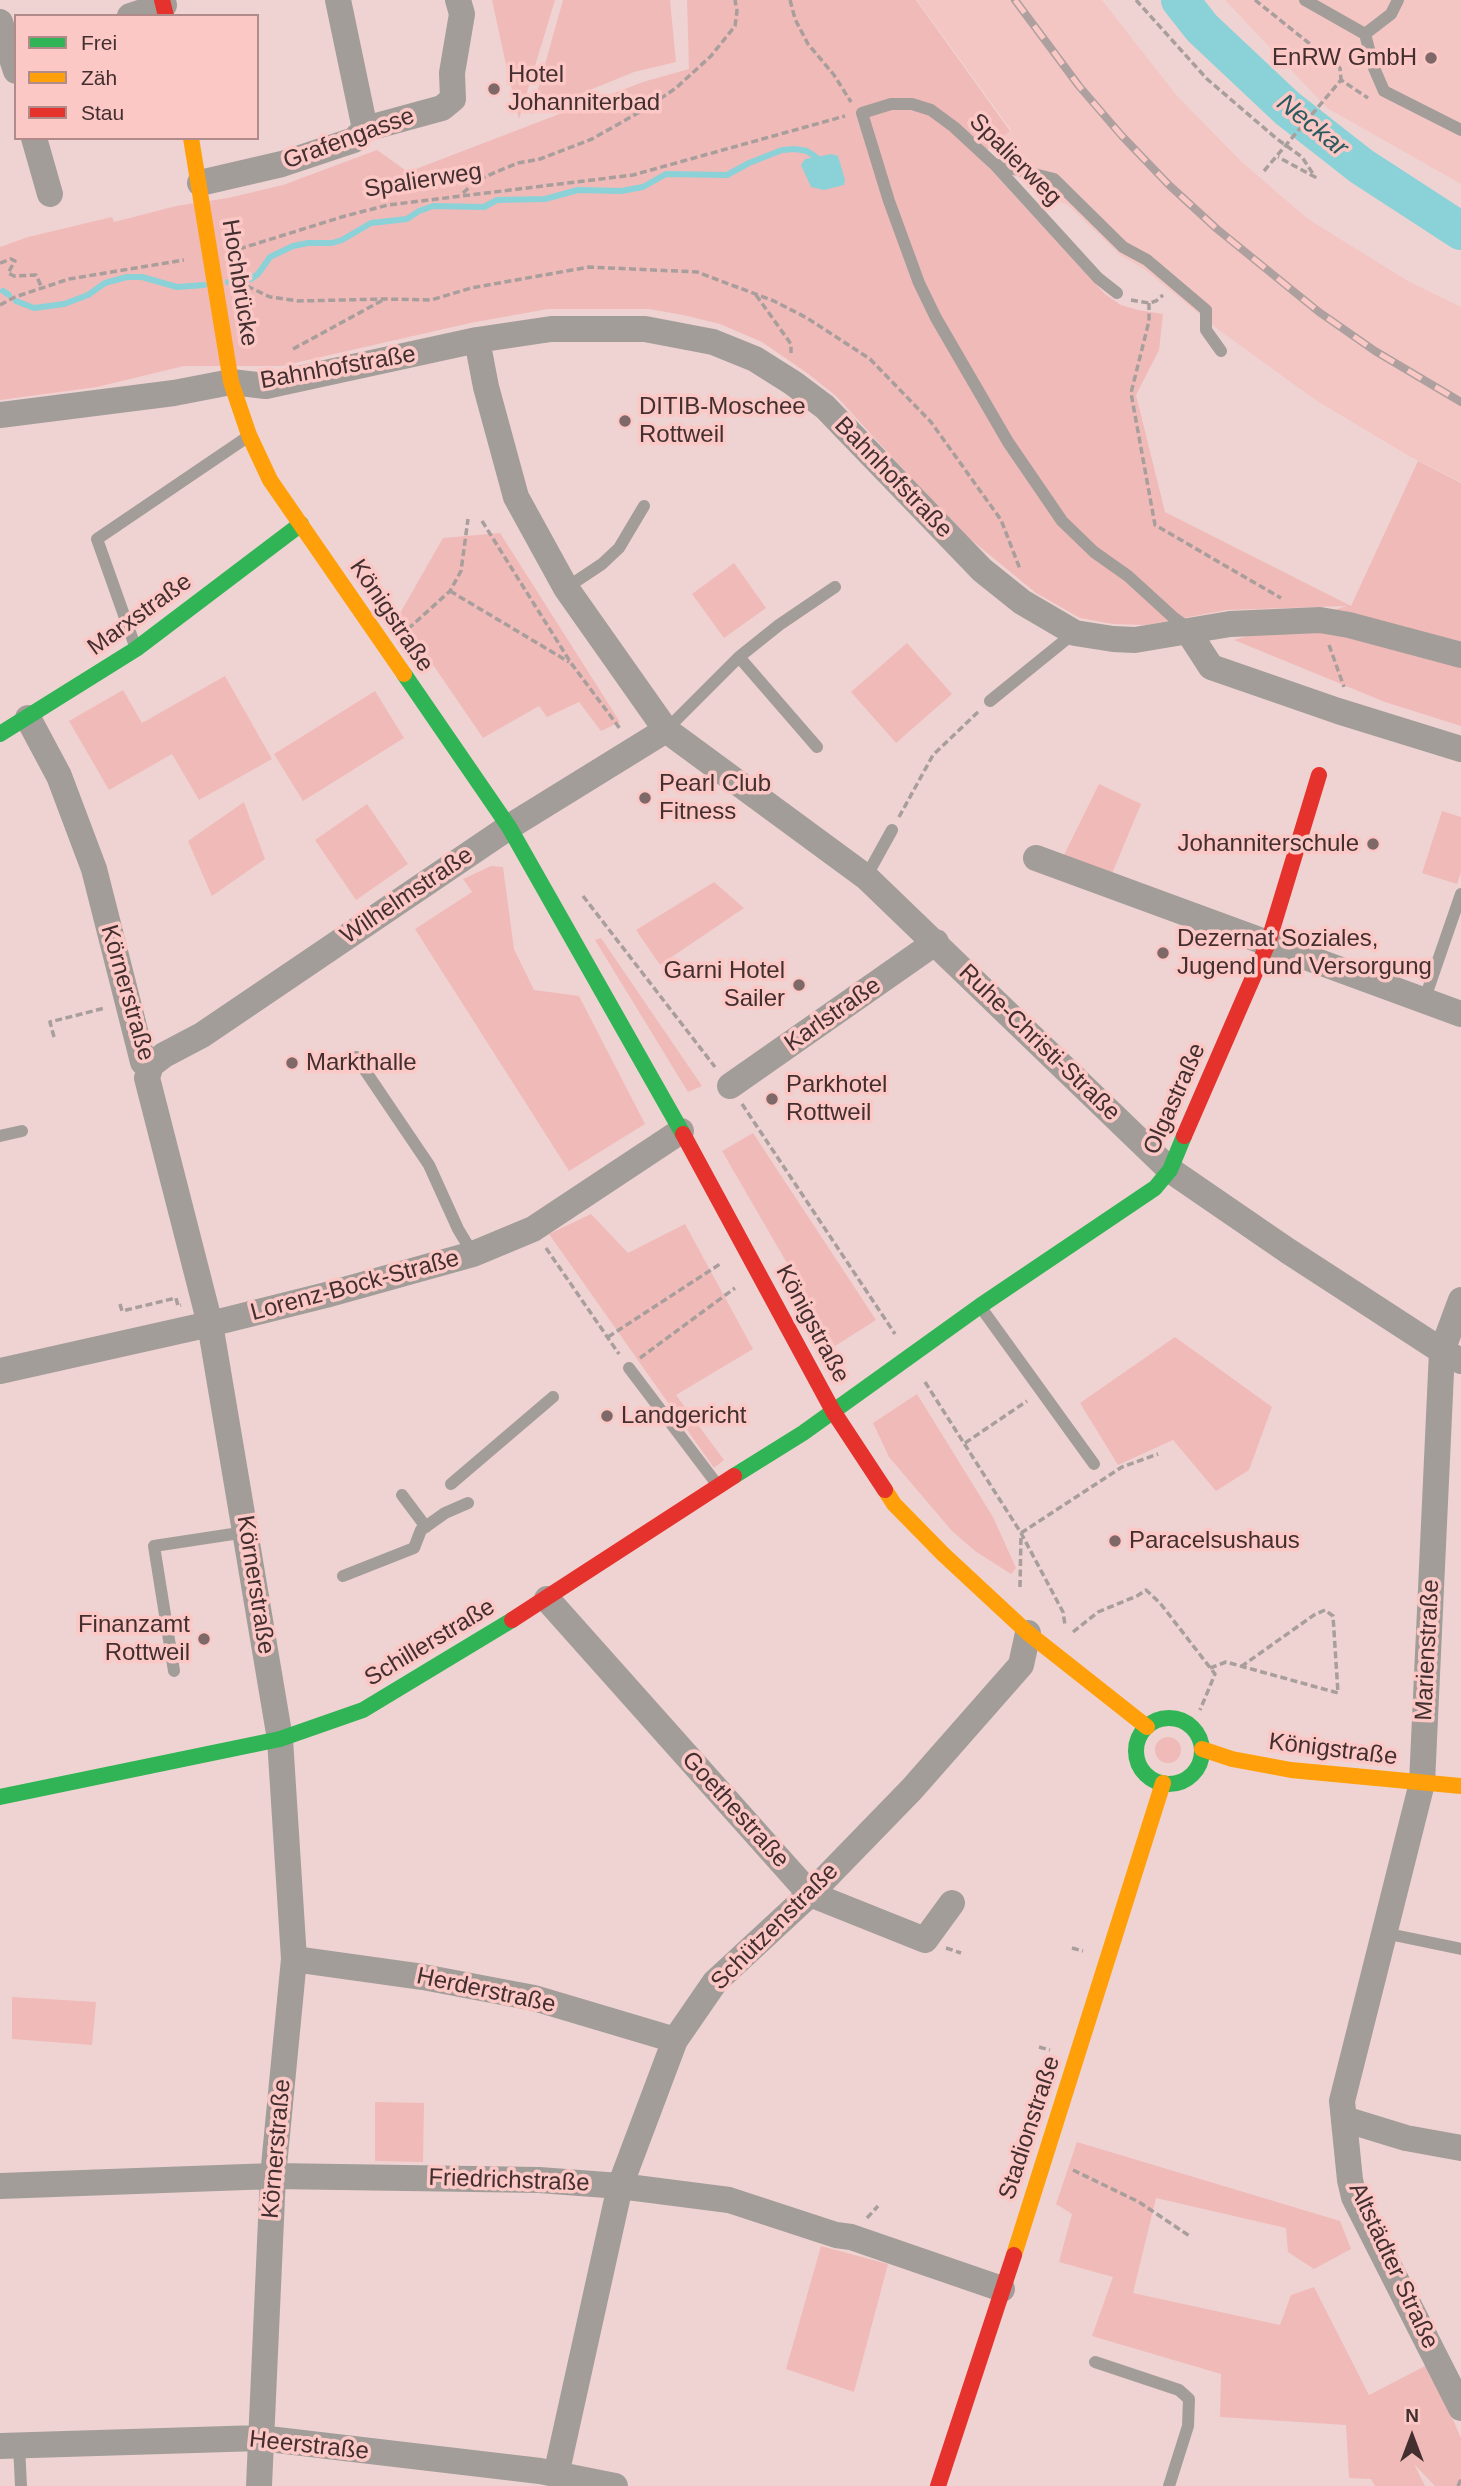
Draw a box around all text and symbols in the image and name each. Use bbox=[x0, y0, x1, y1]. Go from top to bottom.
legend bbox=[14, 14, 259, 140]
text: Frei bbox=[81, 31, 117, 54]
place label: EnRW GmbH bbox=[1272, 44, 1417, 72]
marker: EnRW GmbH bbox=[1423, 50, 1439, 66]
place label: Hotel Johanniterbad bbox=[508, 61, 660, 117]
text: Zäh bbox=[81, 66, 117, 89]
marker: Hotel Johanniterbad bbox=[486, 81, 502, 97]
water label: Neckar bbox=[1270, 88, 1354, 164]
text: Stau bbox=[81, 101, 124, 124]
street label: Grafengasse bbox=[280, 102, 418, 176]
street label: Spalierweg bbox=[963, 108, 1067, 212]
street label: Spalierweg bbox=[362, 157, 484, 205]
street label: Hochbrücke bbox=[215, 218, 263, 348]
street label: Bahnhofstraße bbox=[258, 340, 418, 396]
place label: DITIB-Moschee Rottweil bbox=[639, 393, 806, 449]
street label: Bahnhofstraße bbox=[828, 411, 958, 545]
marker: DITIB-Moschee Rottweil bbox=[617, 413, 633, 429]
street label: Königstraße bbox=[343, 554, 439, 678]
street label: Marxstraße bbox=[82, 568, 198, 662]
place label: Pearl Club Fitness bbox=[659, 770, 771, 826]
marker: Pearl Club Fitness bbox=[637, 790, 653, 806]
place label: Johanniterschule bbox=[1178, 830, 1359, 858]
marker: Johanniterschule bbox=[1365, 836, 1381, 852]
street label: Wilhelmstraße bbox=[335, 841, 479, 951]
street label: Körnerstraße bbox=[94, 922, 160, 1064]
place label: Dezernat Soziales, Jugend und Versorgung bbox=[1177, 925, 1432, 981]
marker: Dezernat Soziales, Jugend und Versorgung bbox=[1155, 945, 1171, 961]
place label: Garni Hotel Sailer bbox=[664, 957, 785, 1013]
street label: Ruhe-Christi-Straße bbox=[952, 959, 1126, 1127]
street label: Karlstraße bbox=[779, 971, 887, 1059]
marker: Garni Hotel Sailer bbox=[791, 977, 807, 993]
street label: Olgastraße bbox=[1138, 1039, 1212, 1159]
place label: Markthalle bbox=[306, 1049, 417, 1077]
marker: Markthalle bbox=[284, 1055, 300, 1071]
place label: Parkhotel Rottweil bbox=[786, 1071, 887, 1127]
marker: Parkhotel Rottweil bbox=[764, 1091, 780, 1107]
street label: Lorenz-Bock-Straße bbox=[248, 1244, 462, 1328]
street label: Königstraße bbox=[769, 1260, 855, 1388]
place label: Landgericht bbox=[621, 1402, 746, 1430]
marker: Landgericht bbox=[599, 1408, 615, 1424]
street label: Körnerstraße bbox=[230, 1514, 280, 1656]
place label: Paracelsushaus bbox=[1129, 1527, 1300, 1555]
marker: Paracelsushaus bbox=[1107, 1533, 1123, 1549]
street label: Marienstraße bbox=[1410, 1579, 1446, 1721]
street label: Schillerstraße bbox=[360, 1593, 500, 1693]
place label: Finanzamt Rottweil bbox=[78, 1611, 190, 1667]
marker: Finanzamt Rottweil bbox=[196, 1631, 212, 1647]
street label: Königstraße bbox=[1267, 1728, 1399, 1772]
street label: Goethestraße bbox=[675, 1746, 795, 1874]
street label: Schützenstraße bbox=[705, 1857, 845, 1997]
street label: Herderstraße bbox=[414, 1962, 558, 2020]
street label: Stadionstraße bbox=[993, 2052, 1067, 2204]
street label: Körnerstraße bbox=[257, 2078, 297, 2220]
street label: Friedrichstraße bbox=[428, 2164, 590, 2198]
street label: Altstädter Straße bbox=[1342, 2178, 1444, 2354]
north arrow bbox=[1377, 2402, 1447, 2472]
text: N bbox=[1405, 2405, 1419, 2426]
street label: Heerstraße bbox=[248, 2425, 370, 2467]

